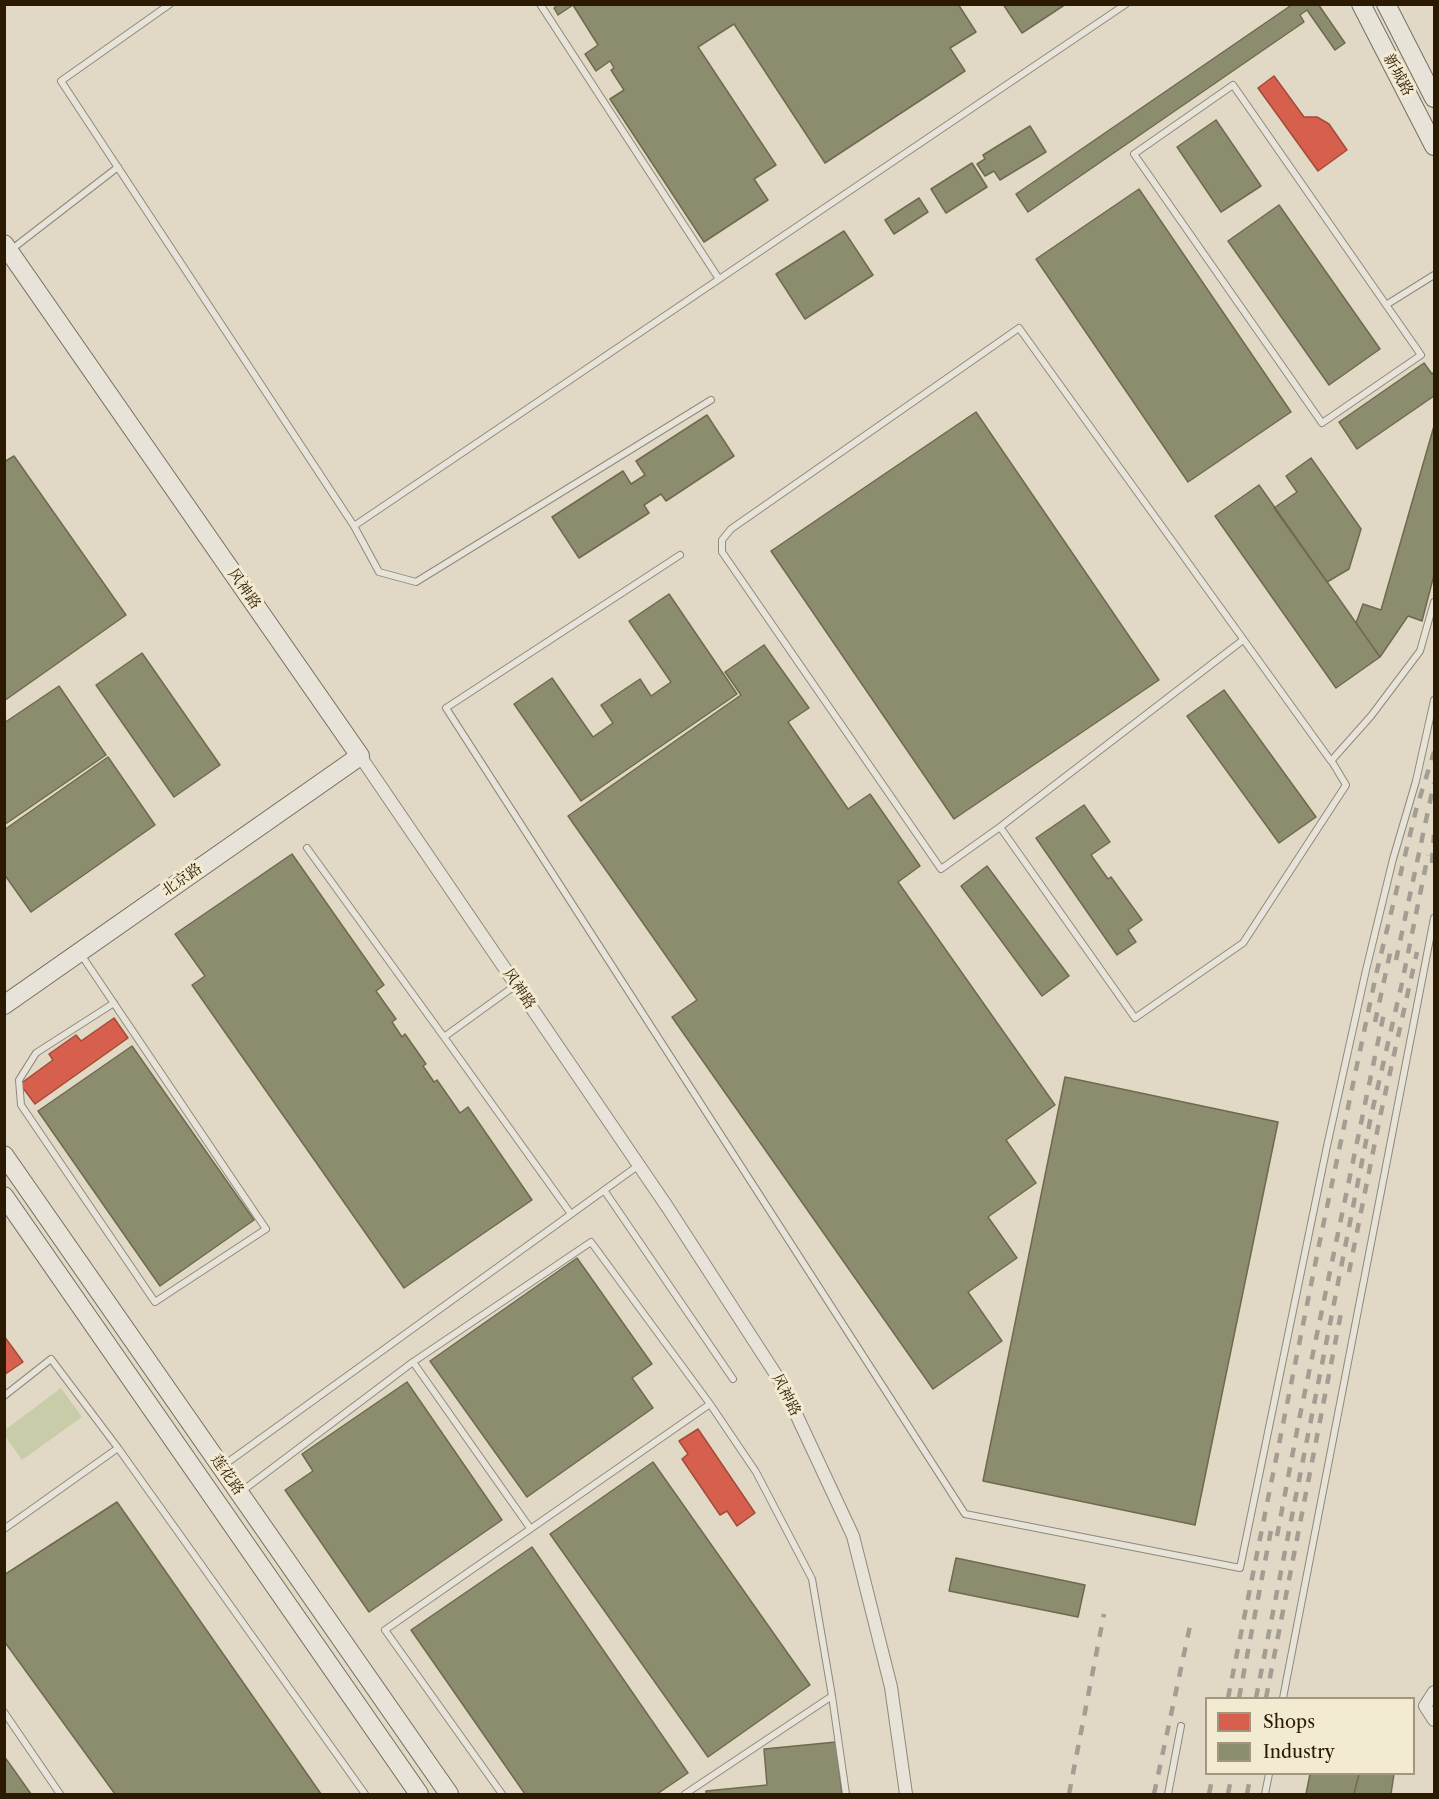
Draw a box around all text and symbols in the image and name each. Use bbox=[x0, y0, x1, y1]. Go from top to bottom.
street label: 新城路 bbox=[1379, 51, 1417, 99]
street label: 风神路 bbox=[224, 565, 264, 613]
street label: 北京路 bbox=[158, 860, 206, 900]
street label: 风神路 bbox=[499, 965, 539, 1013]
street label: 风神路 bbox=[768, 1371, 804, 1419]
street label: 莲花路 bbox=[207, 1451, 247, 1499]
legend bbox=[1205, 1697, 1415, 1775]
text: Shops bbox=[1263, 1711, 1315, 1733]
text: Industry bbox=[1263, 1741, 1335, 1763]

